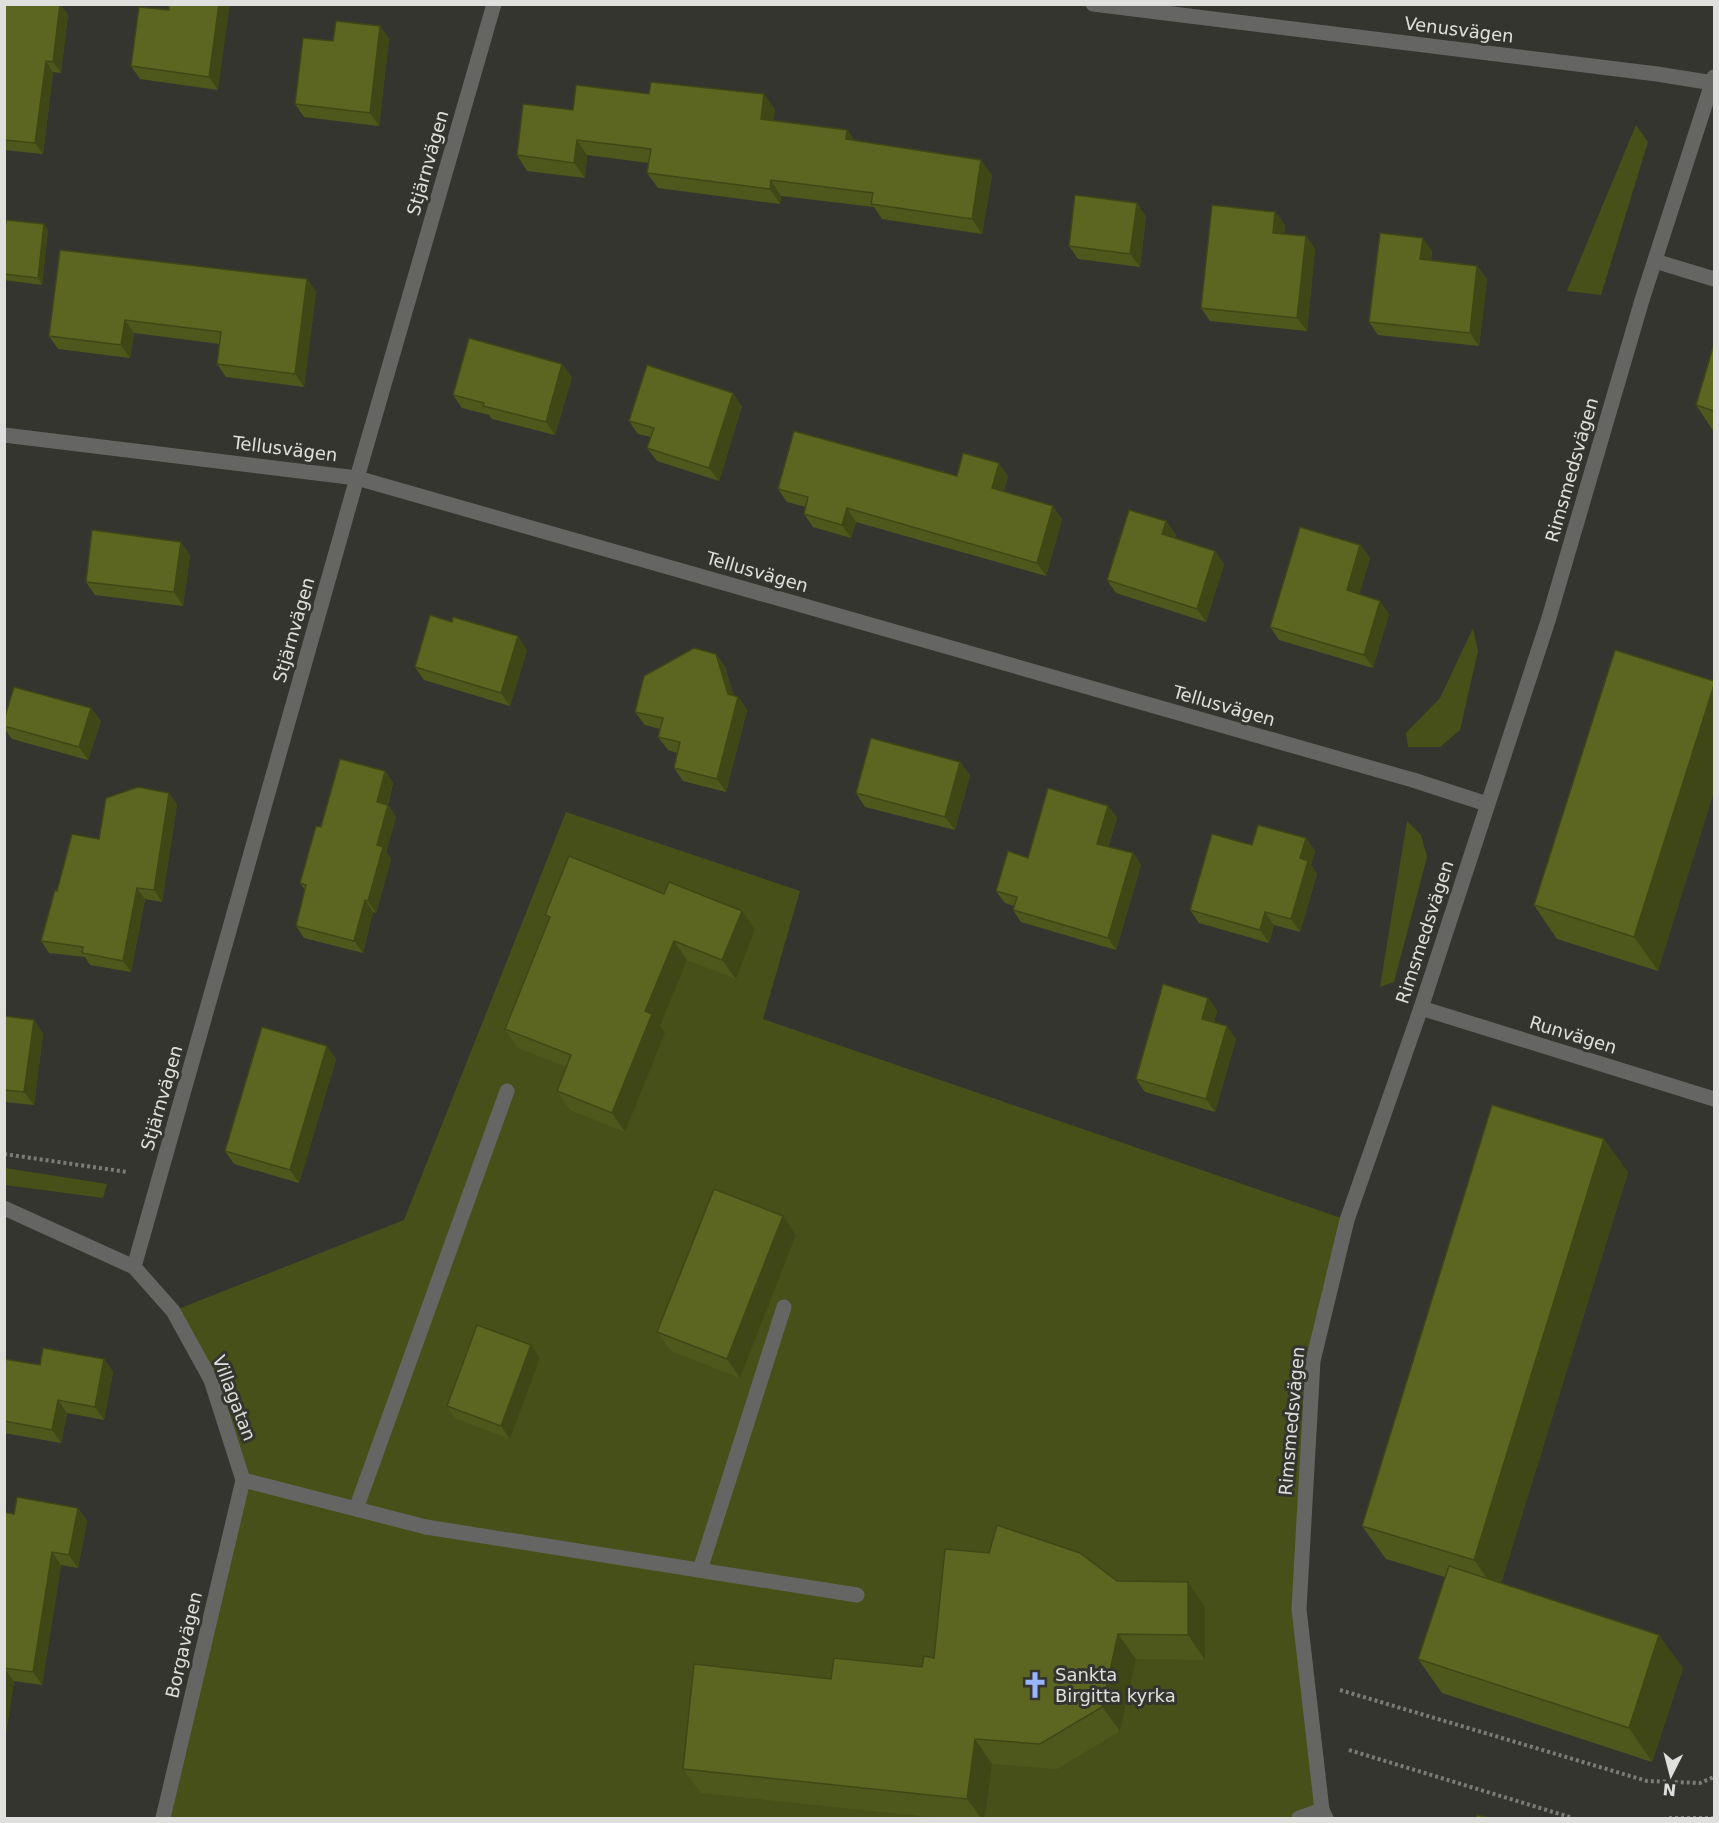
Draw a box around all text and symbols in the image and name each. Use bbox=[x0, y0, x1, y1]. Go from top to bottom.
street label: Venusvägen bbox=[1403, 12, 1515, 47]
street label: Stjärnvägen bbox=[402, 108, 453, 218]
street label: Rimsmedsvägen bbox=[1541, 395, 1602, 545]
street label: Tellusvägen bbox=[230, 432, 339, 465]
street label: Tellusvägen bbox=[703, 547, 811, 596]
street label: Stjärnvägen bbox=[268, 575, 319, 685]
street label: Tellusvägen bbox=[1170, 681, 1278, 730]
street label: Rimsmedsvägen bbox=[1391, 858, 1458, 1006]
street label: Runvägen bbox=[1527, 1011, 1619, 1058]
street label: Stjärnvägen bbox=[136, 1043, 187, 1153]
street label: Rimsmedsvägen bbox=[1275, 1346, 1308, 1496]
street label: Villagatan bbox=[209, 1352, 260, 1444]
street label: Borgavägen bbox=[161, 1590, 206, 1700]
place label: Sankta Birgitta kyrka bbox=[1055, 1664, 1176, 1706]
church icon: Sankta Birgitta kyrka bbox=[1020, 1670, 1050, 1700]
north arrow bbox=[1641, 1745, 1701, 1805]
text: N bbox=[1662, 1779, 1677, 1800]

